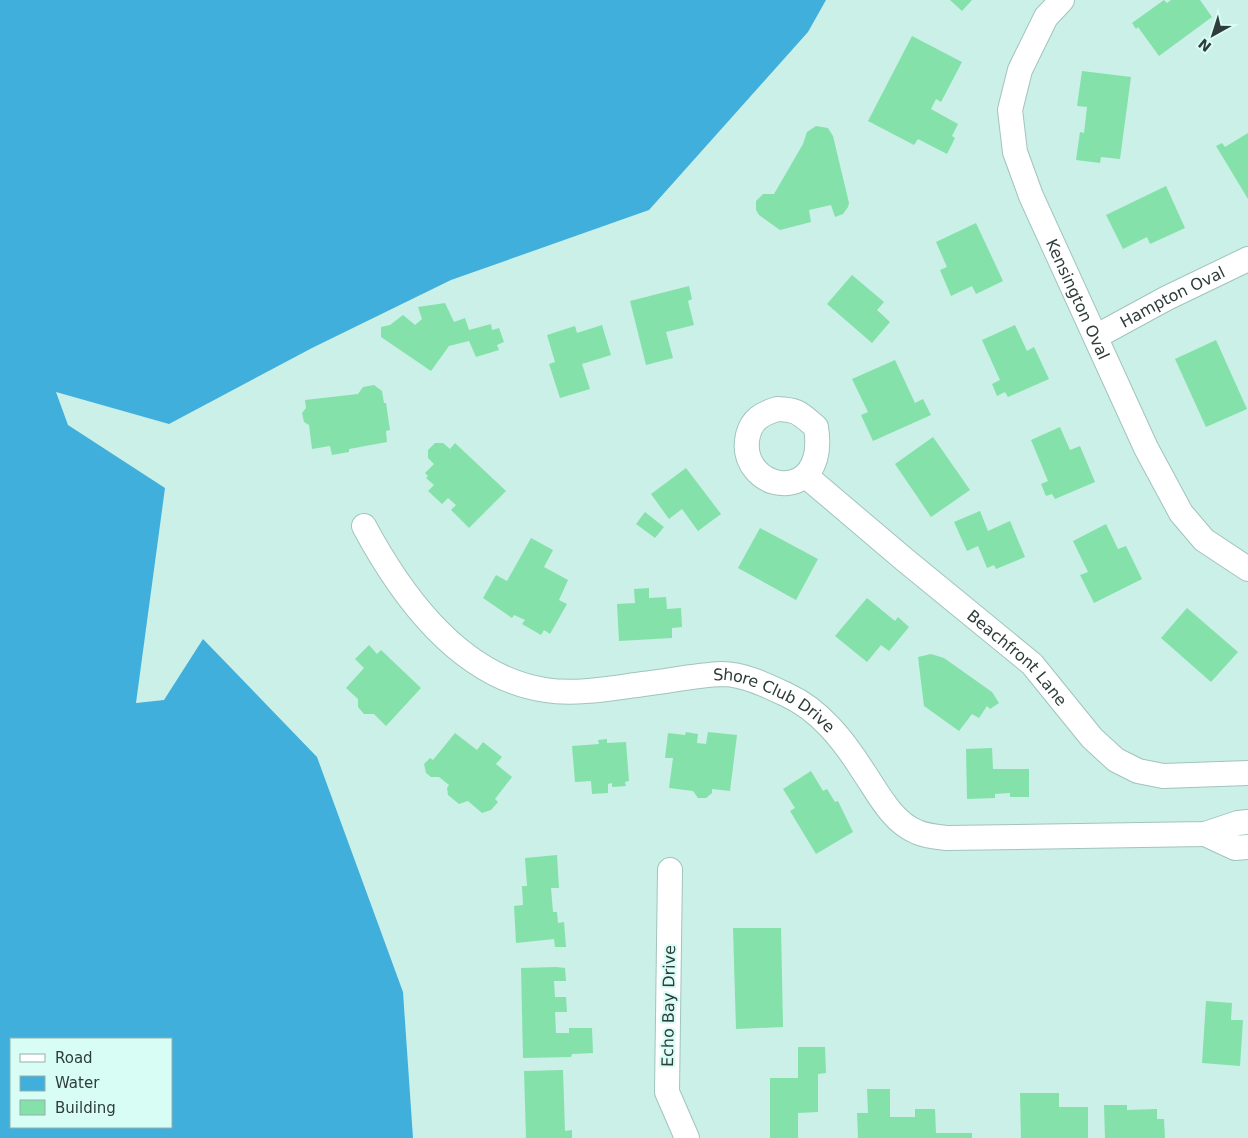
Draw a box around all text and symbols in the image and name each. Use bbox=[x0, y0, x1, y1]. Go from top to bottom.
north arrow bbox=[1188, 10, 1238, 60]
text: N bbox=[1195, 35, 1214, 55]
street label: Kensington Oval bbox=[1042, 236, 1113, 363]
street label: Hampton Oval bbox=[1117, 263, 1228, 332]
street label: Beachfront Lane bbox=[963, 606, 1071, 710]
street label: Shore Club Drive bbox=[713, 665, 839, 736]
street label: Echo Bay Drive bbox=[658, 945, 679, 1067]
legend bbox=[10, 1038, 172, 1128]
text: Road bbox=[55, 1049, 93, 1067]
text: Water bbox=[55, 1074, 100, 1092]
text: Building bbox=[55, 1099, 116, 1117]

